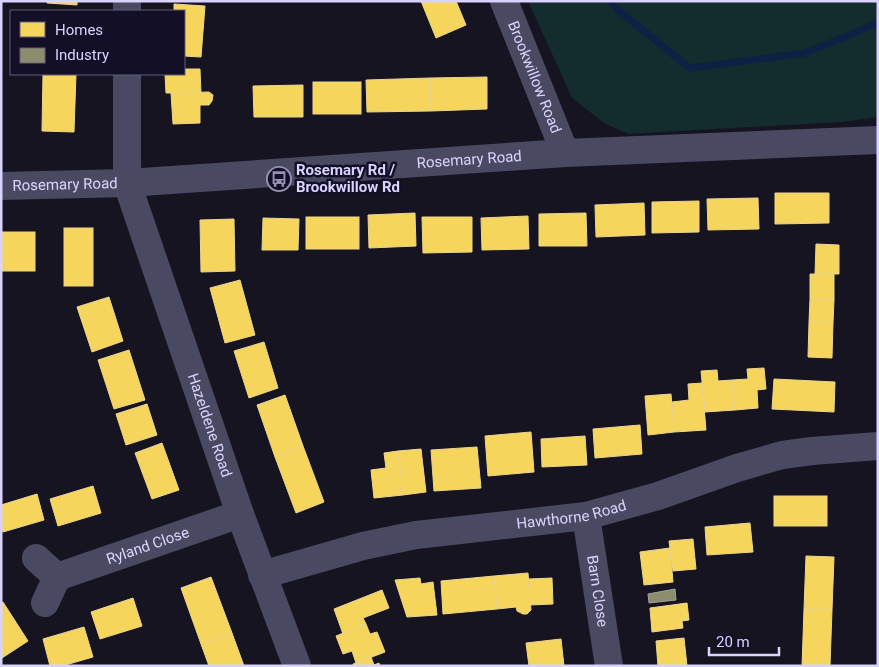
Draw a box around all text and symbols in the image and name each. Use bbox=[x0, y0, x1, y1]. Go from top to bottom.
legend bbox=[10, 10, 185, 75]
street label: Brookwillow Road bbox=[504, 18, 565, 136]
text: Homes bbox=[55, 21, 103, 39]
text: Industry bbox=[55, 46, 109, 64]
street label: Rosemary Road bbox=[416, 147, 522, 172]
place label: Rosemary Rd / Brookwillow Rd bbox=[296, 161, 400, 196]
bus stop icon: Rosemary Rd / Brookwillow Rd bbox=[266, 166, 292, 192]
street label: Rosemary Road bbox=[12, 174, 118, 195]
street label: Hazeldene Road bbox=[184, 371, 236, 480]
street label: Hawthorne Road bbox=[515, 496, 628, 533]
street label: Ryland Close bbox=[104, 523, 192, 568]
street label: Barn Close bbox=[583, 554, 612, 628]
scale bar bbox=[709, 624, 779, 656]
text: 20 m bbox=[716, 633, 750, 651]

